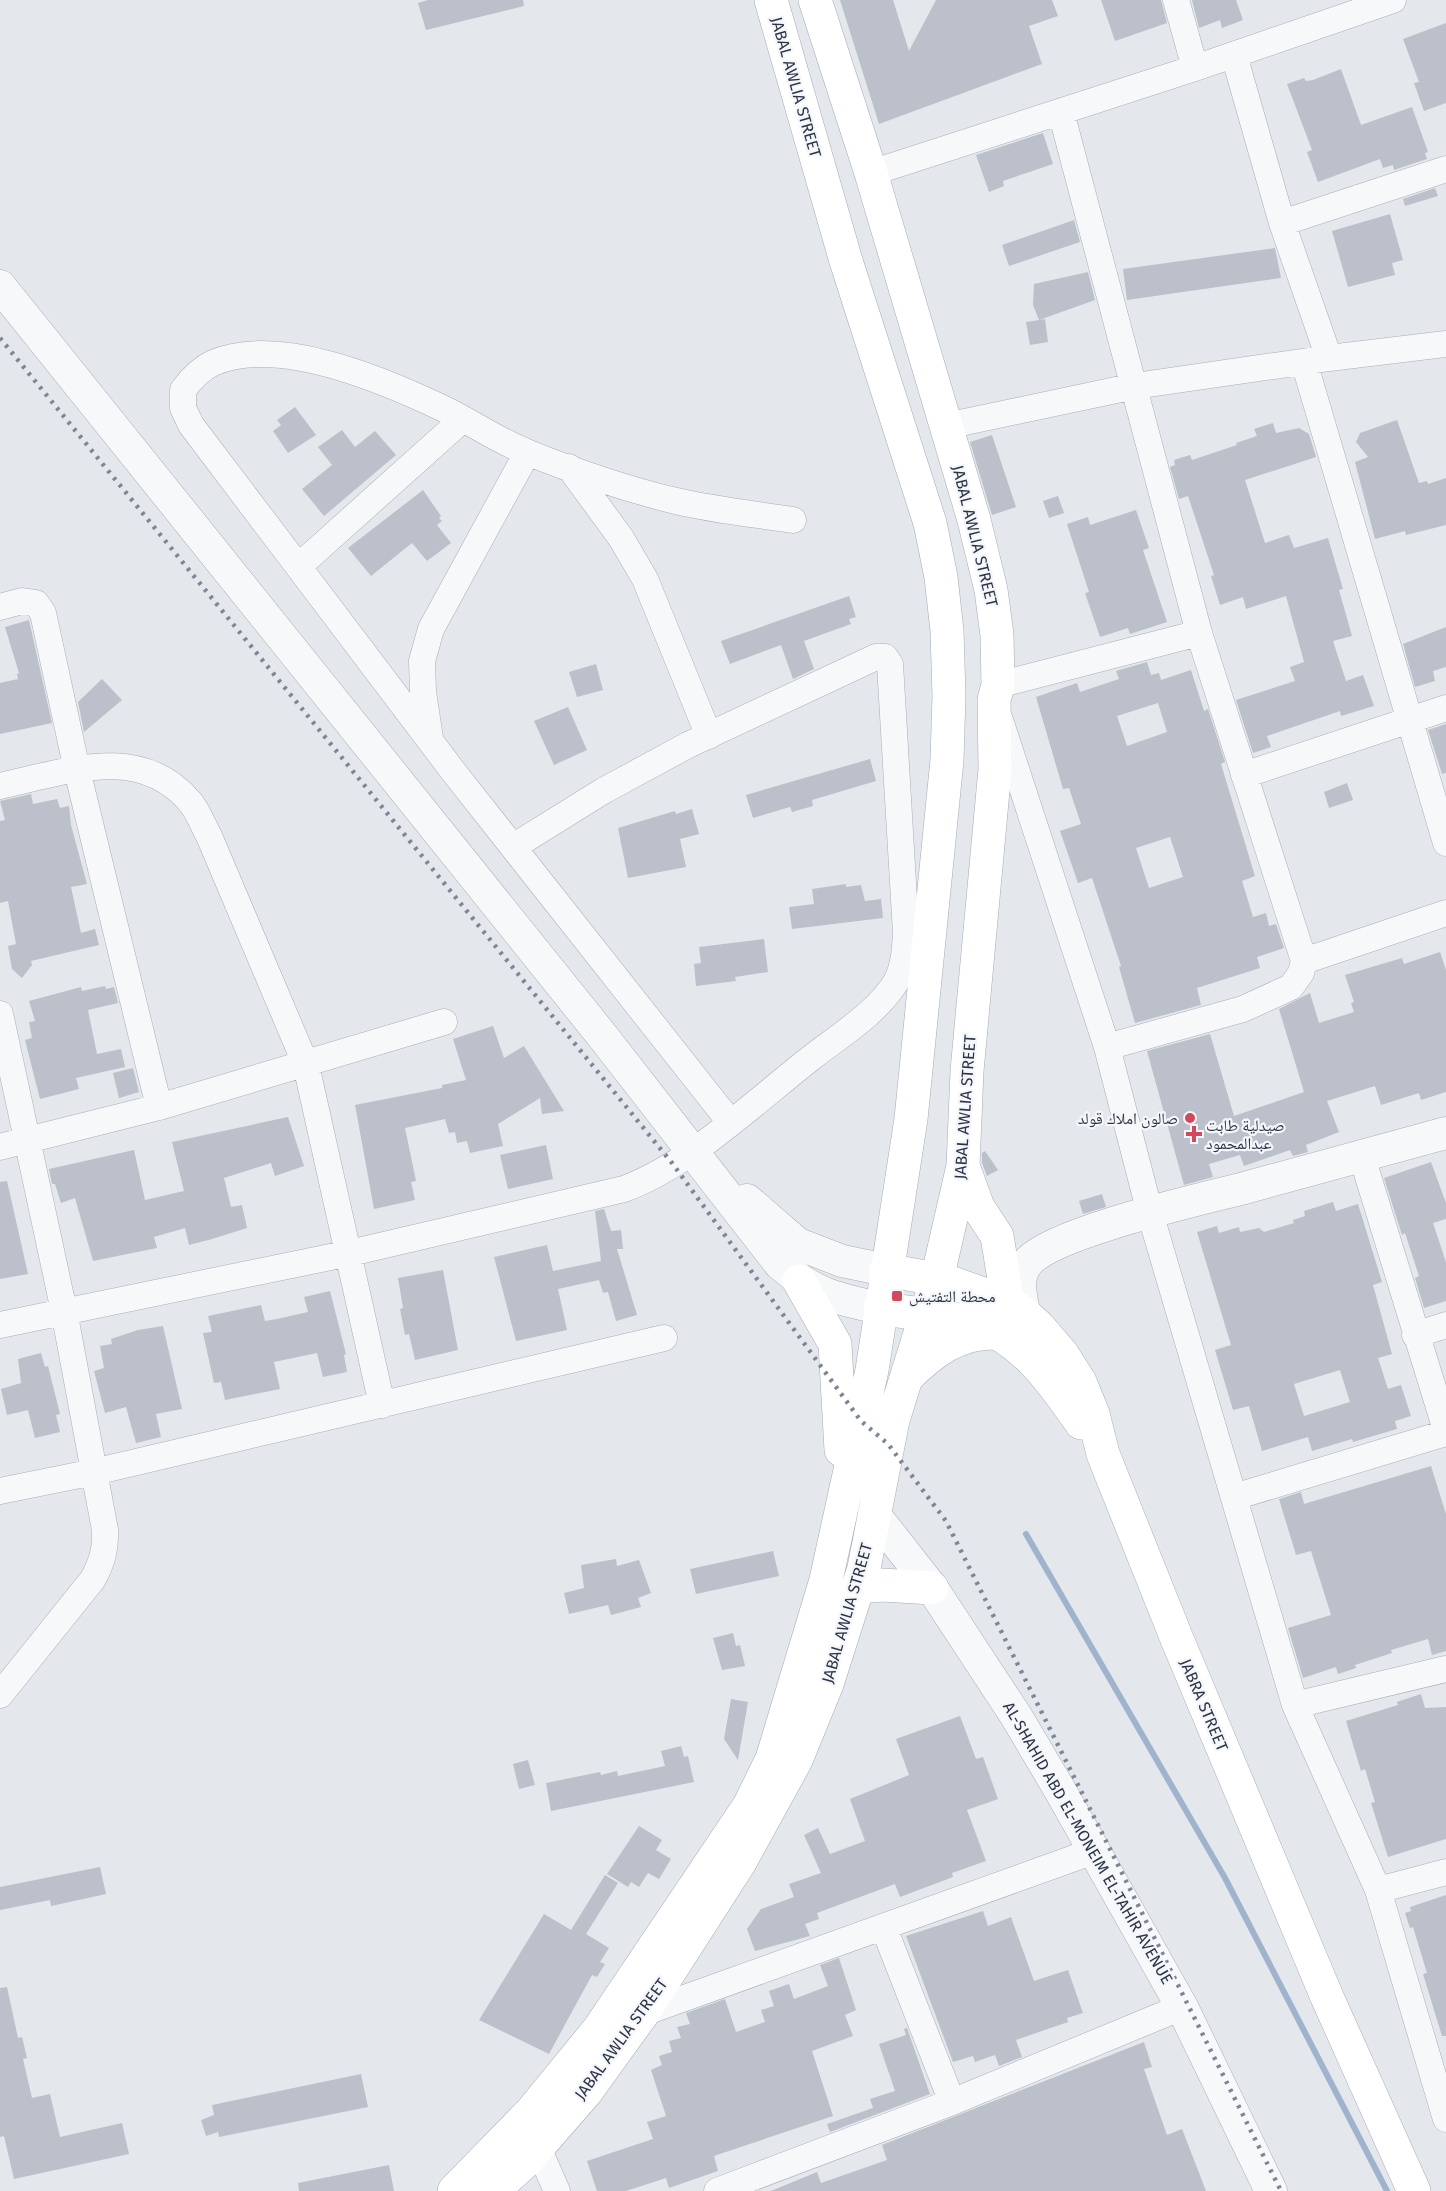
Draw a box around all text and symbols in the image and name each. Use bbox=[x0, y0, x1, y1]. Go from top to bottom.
street label: JABAL AWLIA STREET bbox=[767, 15, 825, 160]
street label: JABAL AWLIA STREET bbox=[948, 463, 1002, 609]
street label: JABAL AWLIA STREET bbox=[950, 1033, 980, 1180]
place label: صالون املاك قولد bbox=[1078, 1109, 1178, 1129]
marker: صالون املاك قولد bbox=[1183, 1111, 1197, 1125]
place label: صيدلية طابت عبدالمحمود bbox=[1206, 1116, 1285, 1153]
marker: صيدلية طابت عبدالمحمود bbox=[1187, 1127, 1201, 1141]
place label: محطة التفتيش bbox=[909, 1287, 995, 1307]
marker: محطة التفتيش bbox=[890, 1289, 904, 1303]
street label: JABAL AWLIA STREET bbox=[818, 1540, 876, 1685]
street label: JABRA STREET bbox=[1176, 1656, 1232, 1755]
street label: AL-SHAHID ABD EL-MONEIM EL-TAHIR AVENUE bbox=[999, 1699, 1177, 1987]
street label: JABAL AWLIA STREET bbox=[571, 1974, 672, 2103]

